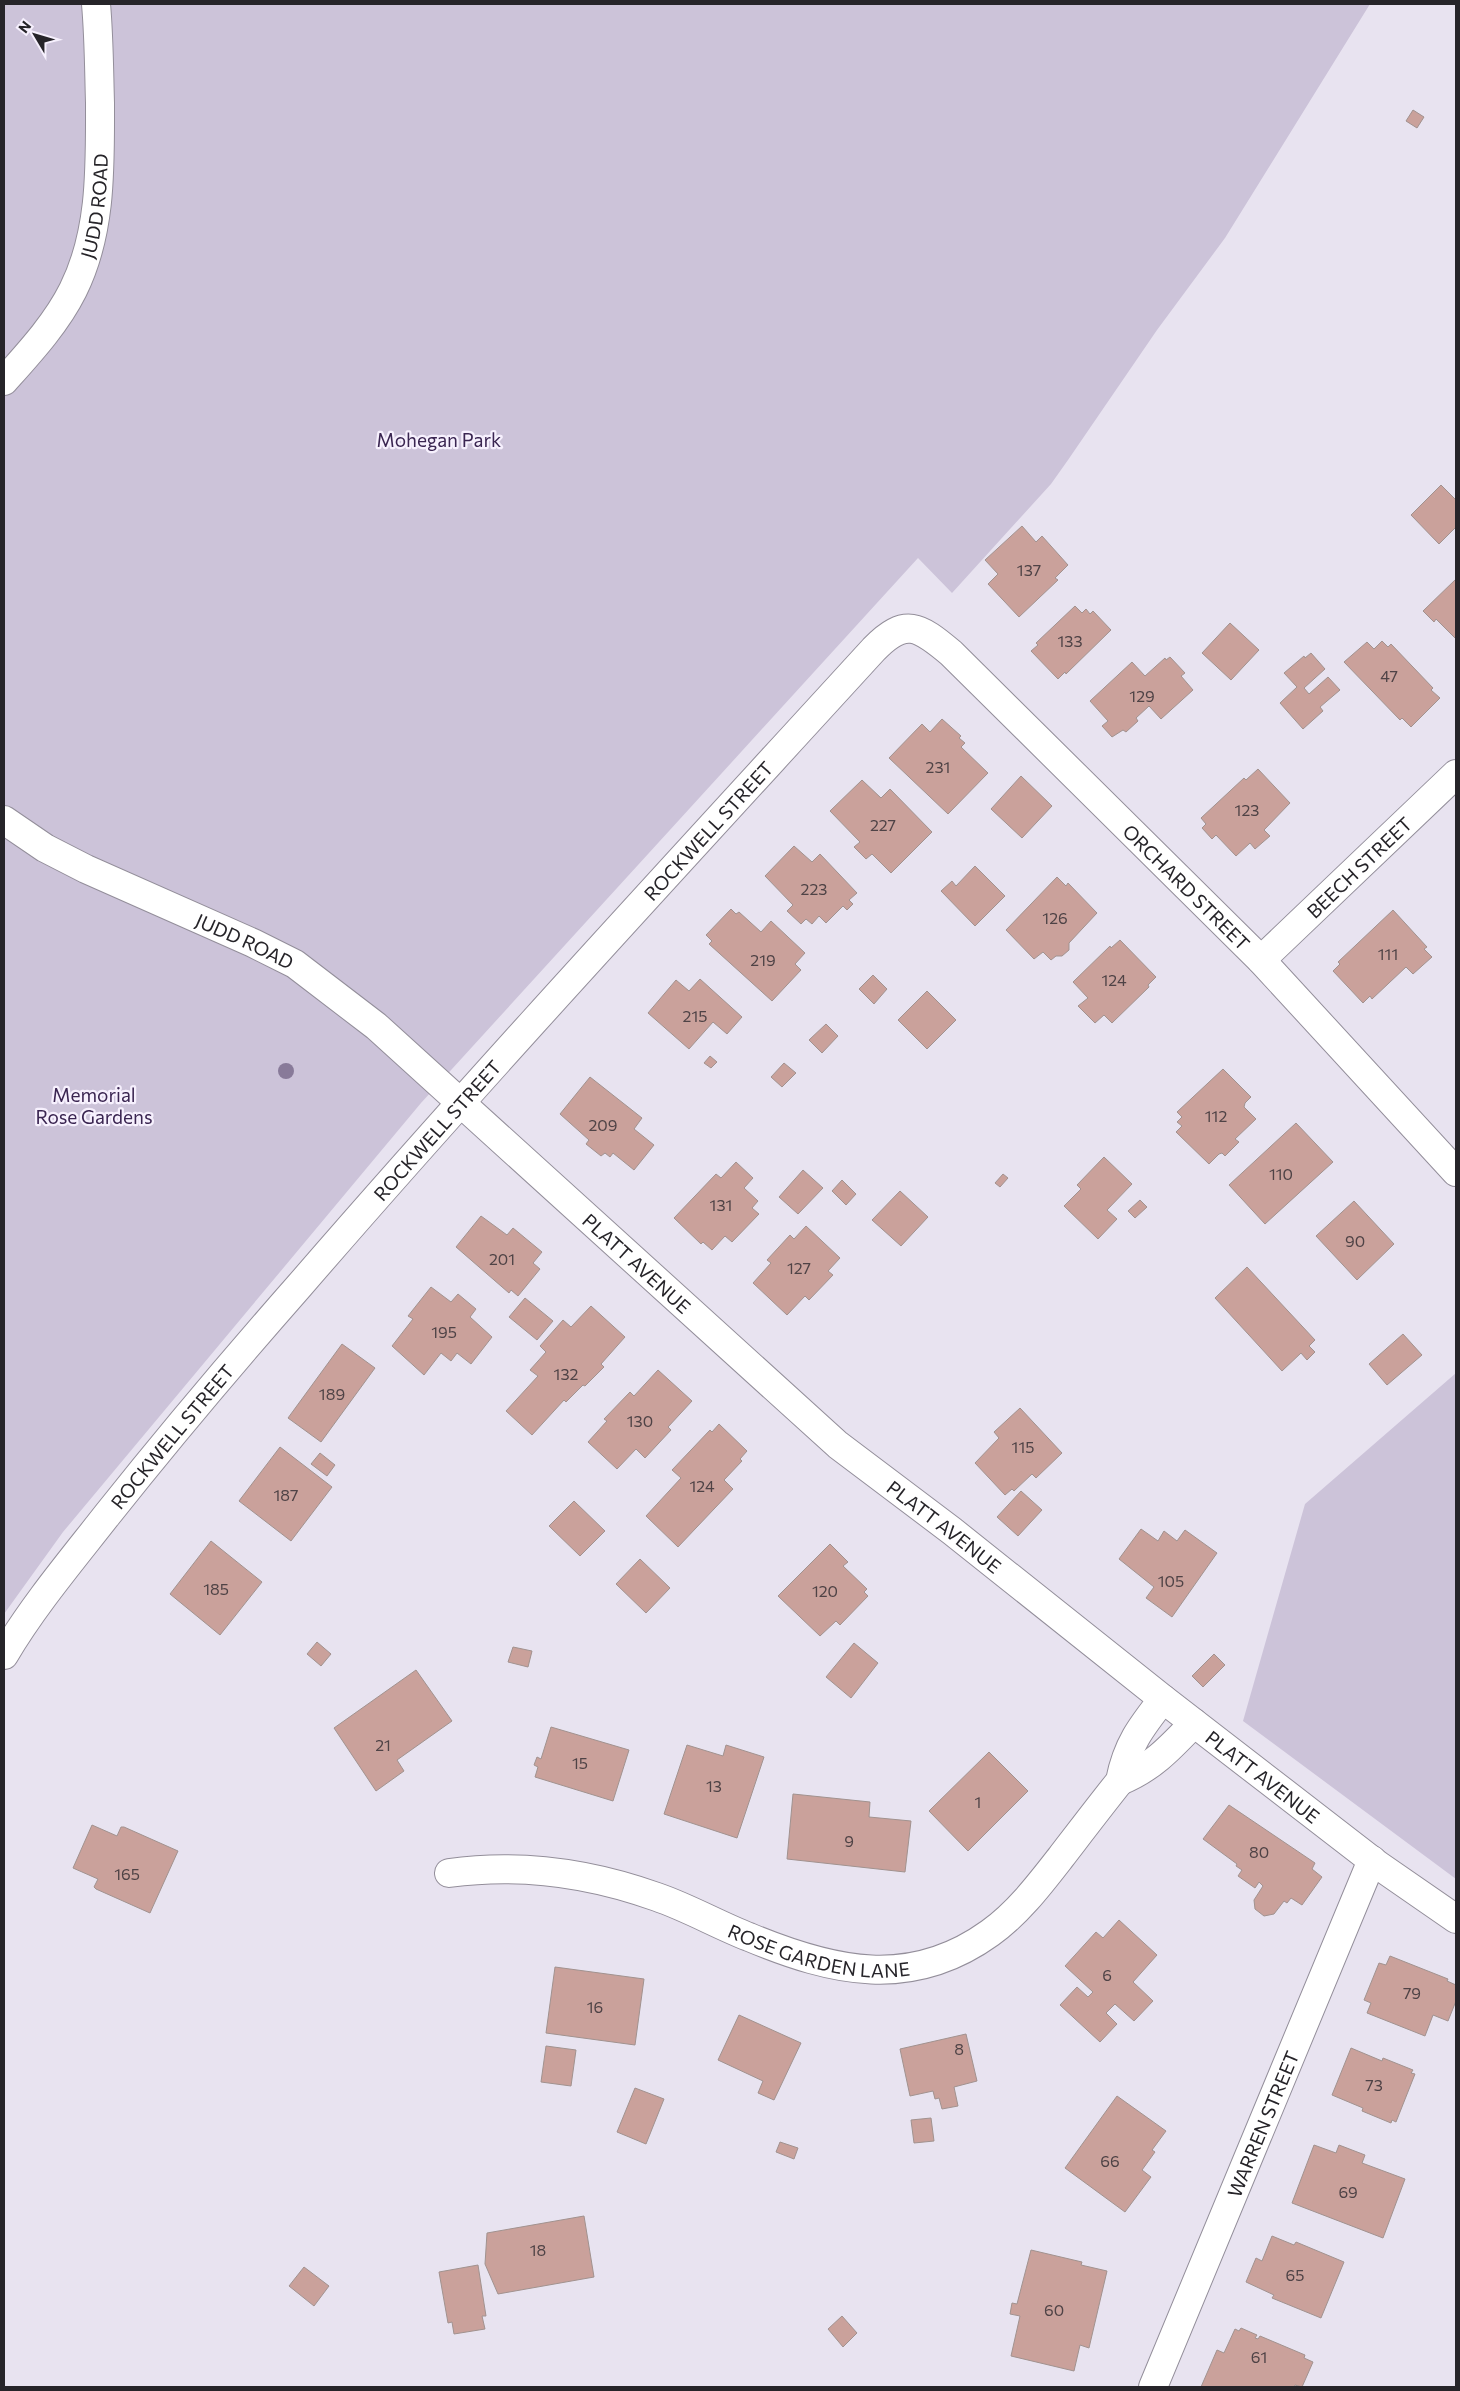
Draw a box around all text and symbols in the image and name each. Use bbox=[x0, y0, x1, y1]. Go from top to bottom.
north arrow bbox=[10, 10, 60, 60]
text: N bbox=[14, 17, 34, 36]
street label: JUDD ROAD bbox=[75, 153, 111, 261]
park label: Mohegan Park bbox=[377, 428, 501, 451]
house number: 137 bbox=[1017, 560, 1041, 579]
house number: 133 bbox=[1057, 631, 1083, 650]
house number: 47 bbox=[1380, 666, 1398, 685]
house number: 129 bbox=[1129, 686, 1155, 705]
street label: ROCKWELL STREET bbox=[638, 756, 777, 905]
house number: 231 bbox=[926, 757, 950, 776]
house number: 123 bbox=[1235, 800, 1259, 819]
street label: BEECH STREET bbox=[1301, 811, 1416, 922]
house number: 227 bbox=[870, 815, 896, 834]
street label: ORCHARD STREET bbox=[1119, 819, 1255, 954]
house number: 223 bbox=[801, 879, 827, 898]
street label: JUDD ROAD bbox=[192, 908, 298, 973]
house number: 126 bbox=[1042, 908, 1068, 927]
house number: 111 bbox=[1378, 944, 1398, 963]
house number: 219 bbox=[750, 950, 776, 969]
house number: 124 bbox=[1101, 970, 1127, 989]
house number: 215 bbox=[683, 1006, 707, 1025]
street label: ROCKWELL STREET bbox=[368, 1055, 505, 1205]
park label: Memorial Rose Gardens bbox=[35, 1083, 153, 1128]
house number: 112 bbox=[1205, 1106, 1227, 1125]
house number: 209 bbox=[589, 1115, 617, 1134]
house number: 110 bbox=[1269, 1164, 1293, 1183]
house number: 131 bbox=[710, 1195, 732, 1214]
street label: PLATT AVENUE bbox=[578, 1208, 696, 1318]
house number: 90 bbox=[1345, 1231, 1365, 1250]
house number: 201 bbox=[489, 1249, 515, 1268]
house number: 127 bbox=[787, 1258, 811, 1277]
house number: 195 bbox=[431, 1322, 457, 1341]
street label: ROCKWELL STREET bbox=[105, 1359, 238, 1513]
house number: 132 bbox=[554, 1364, 579, 1383]
house number: 189 bbox=[319, 1384, 345, 1403]
house number: 130 bbox=[627, 1411, 653, 1430]
house number: 115 bbox=[1012, 1437, 1034, 1456]
street label: PLATT AVENUE bbox=[883, 1475, 1006, 1577]
house number: 124 bbox=[689, 1476, 715, 1495]
house number: 187 bbox=[274, 1485, 298, 1504]
house number: 105 bbox=[1158, 1571, 1184, 1590]
house number: 185 bbox=[203, 1579, 229, 1598]
house number: 120 bbox=[812, 1581, 838, 1600]
street label: PLATT AVENUE bbox=[1201, 1725, 1325, 1828]
house number: 21 bbox=[375, 1735, 391, 1754]
house number: 15 bbox=[572, 1753, 588, 1772]
house number: 13 bbox=[706, 1776, 722, 1795]
house number: 1 bbox=[975, 1792, 981, 1811]
house number: 9 bbox=[844, 1831, 854, 1850]
house number: 80 bbox=[1249, 1842, 1269, 1861]
house number: 165 bbox=[114, 1864, 140, 1883]
street label: ROSE GARDEN LANE bbox=[725, 1918, 911, 1981]
house number: 6 bbox=[1102, 1965, 1112, 1984]
house number: 79 bbox=[1403, 1983, 1421, 2002]
house number: 16 bbox=[587, 1997, 603, 2016]
house number: 8 bbox=[954, 2039, 964, 2058]
street label: WARREN STREET bbox=[1222, 2047, 1303, 2200]
house number: 73 bbox=[1365, 2075, 1383, 2094]
house number: 66 bbox=[1100, 2151, 1120, 2170]
house number: 69 bbox=[1338, 2182, 1358, 2201]
house number: 18 bbox=[530, 2240, 546, 2259]
house number: 65 bbox=[1286, 2265, 1304, 2284]
house number: 60 bbox=[1044, 2300, 1064, 2319]
house number: 61 bbox=[1251, 2347, 1267, 2366]

